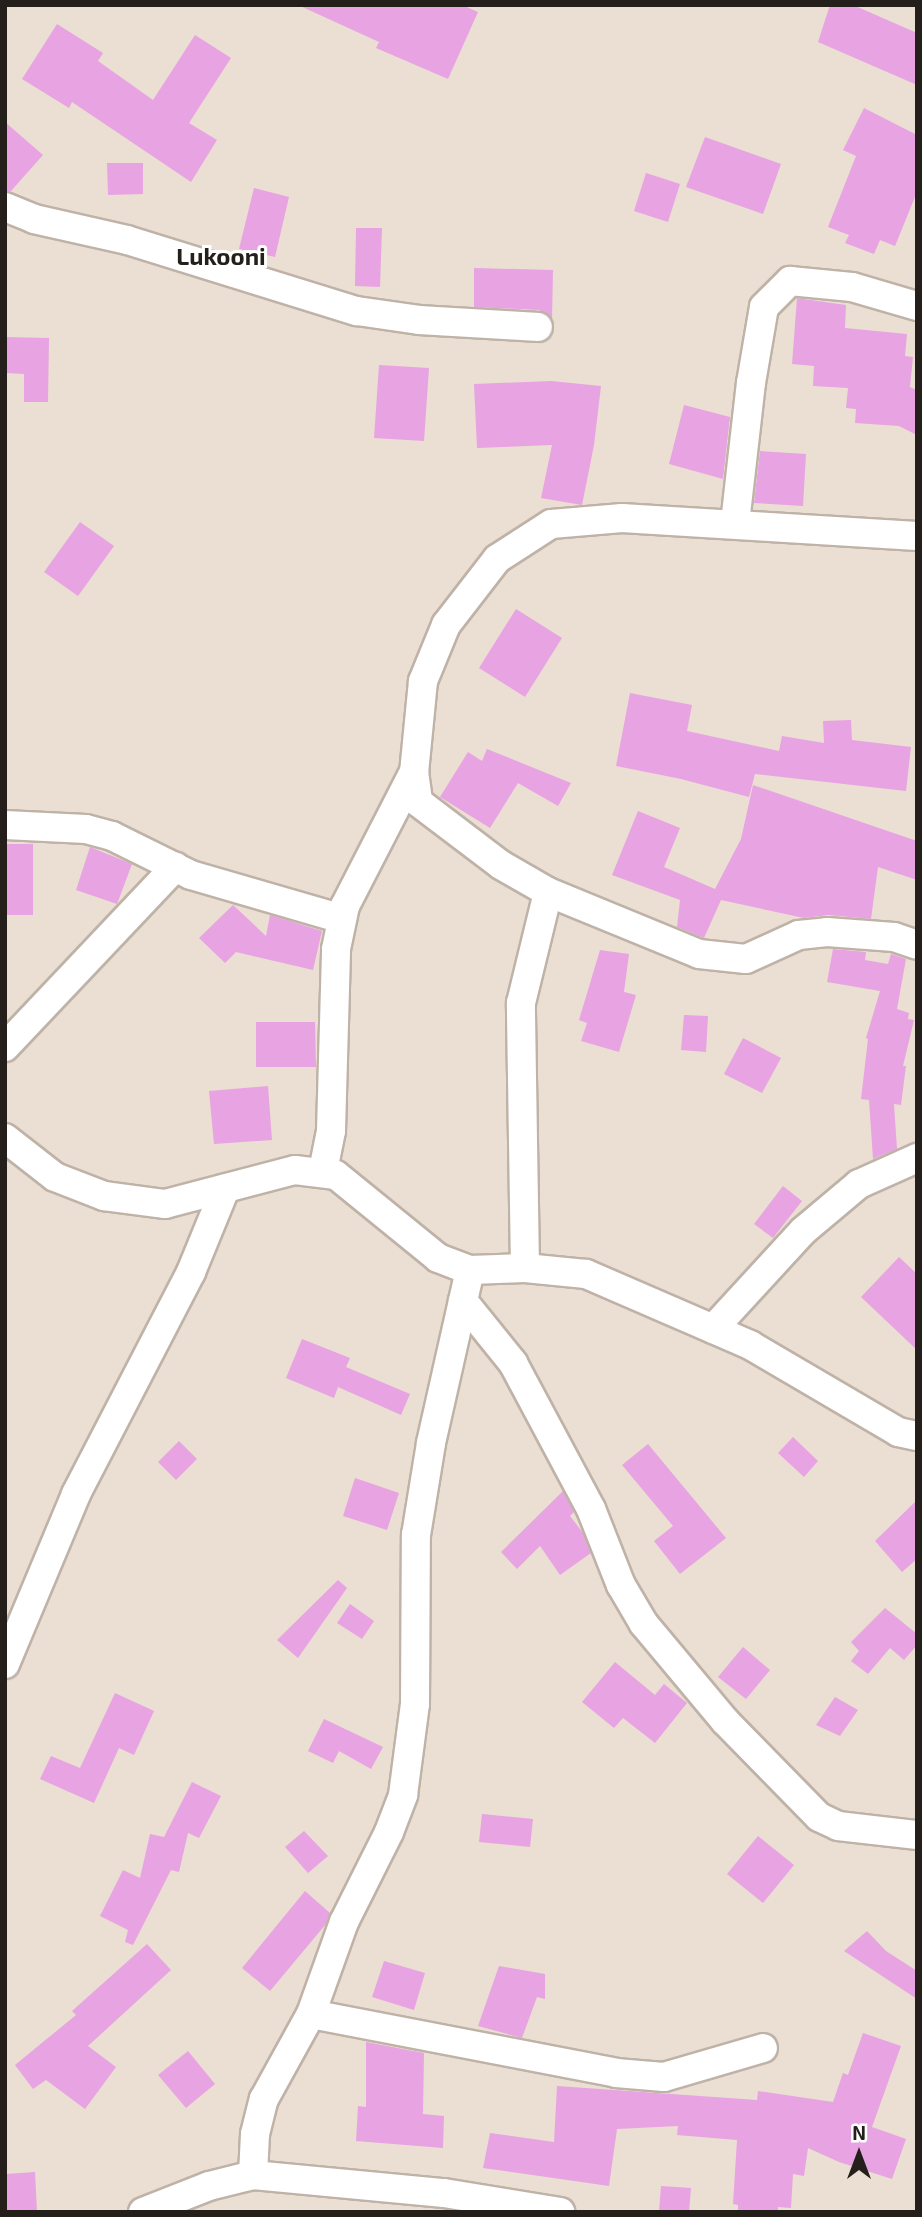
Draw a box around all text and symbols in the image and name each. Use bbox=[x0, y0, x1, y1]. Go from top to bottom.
district label: Lukooni bbox=[176, 242, 266, 270]
north arrow bbox=[824, 2119, 894, 2189]
text: N bbox=[852, 2121, 866, 2144]

